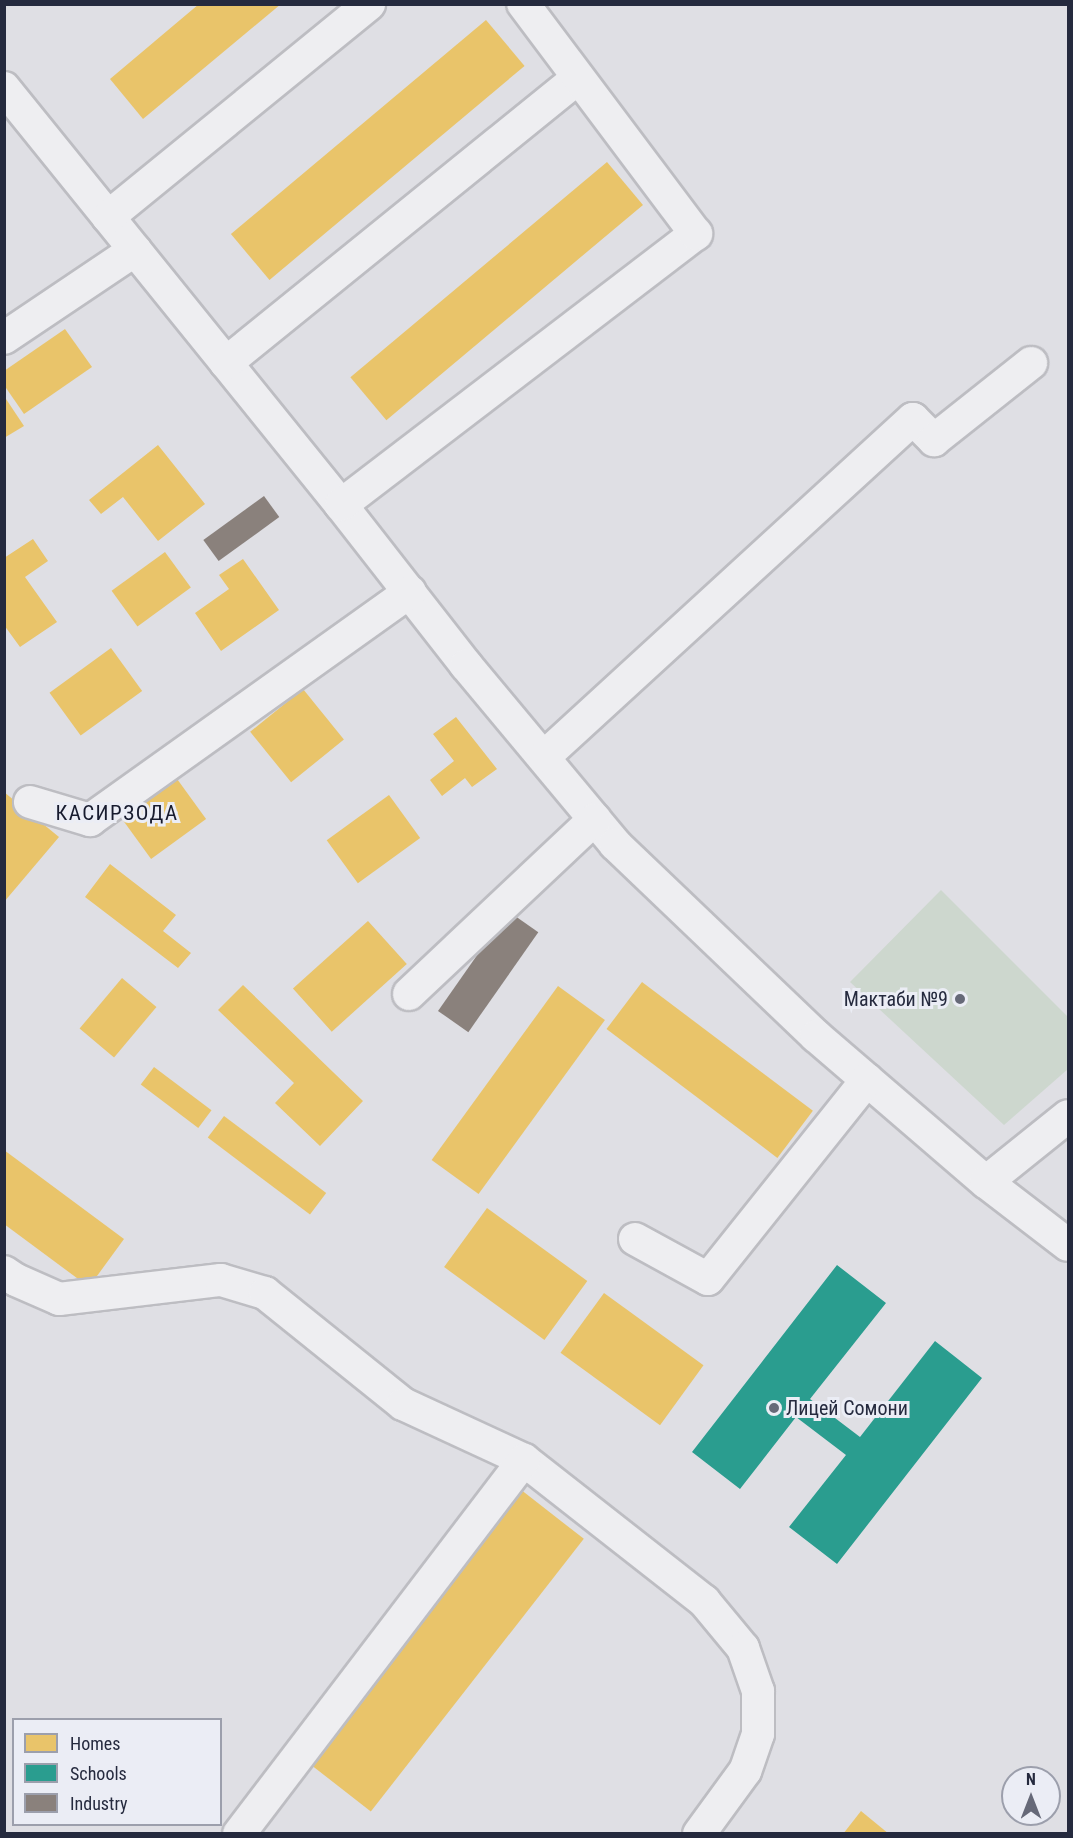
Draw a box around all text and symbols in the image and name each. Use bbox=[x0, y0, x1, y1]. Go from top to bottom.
district label: КАСИРЗОДА bbox=[55, 800, 179, 826]
place label: Мактаби №9 bbox=[844, 987, 948, 1011]
marker: Мактаби №9 bbox=[953, 992, 967, 1006]
place label: Лицей Сомони bbox=[786, 1396, 908, 1420]
marker: Лицей Сомони bbox=[767, 1401, 781, 1415]
legend bbox=[12, 1718, 222, 1826]
text: Homes bbox=[70, 1733, 120, 1754]
text: Schools bbox=[70, 1763, 127, 1784]
north arrow bbox=[1001, 1766, 1061, 1826]
text: N bbox=[1026, 1770, 1036, 1789]
text: Industry bbox=[70, 1793, 128, 1814]

